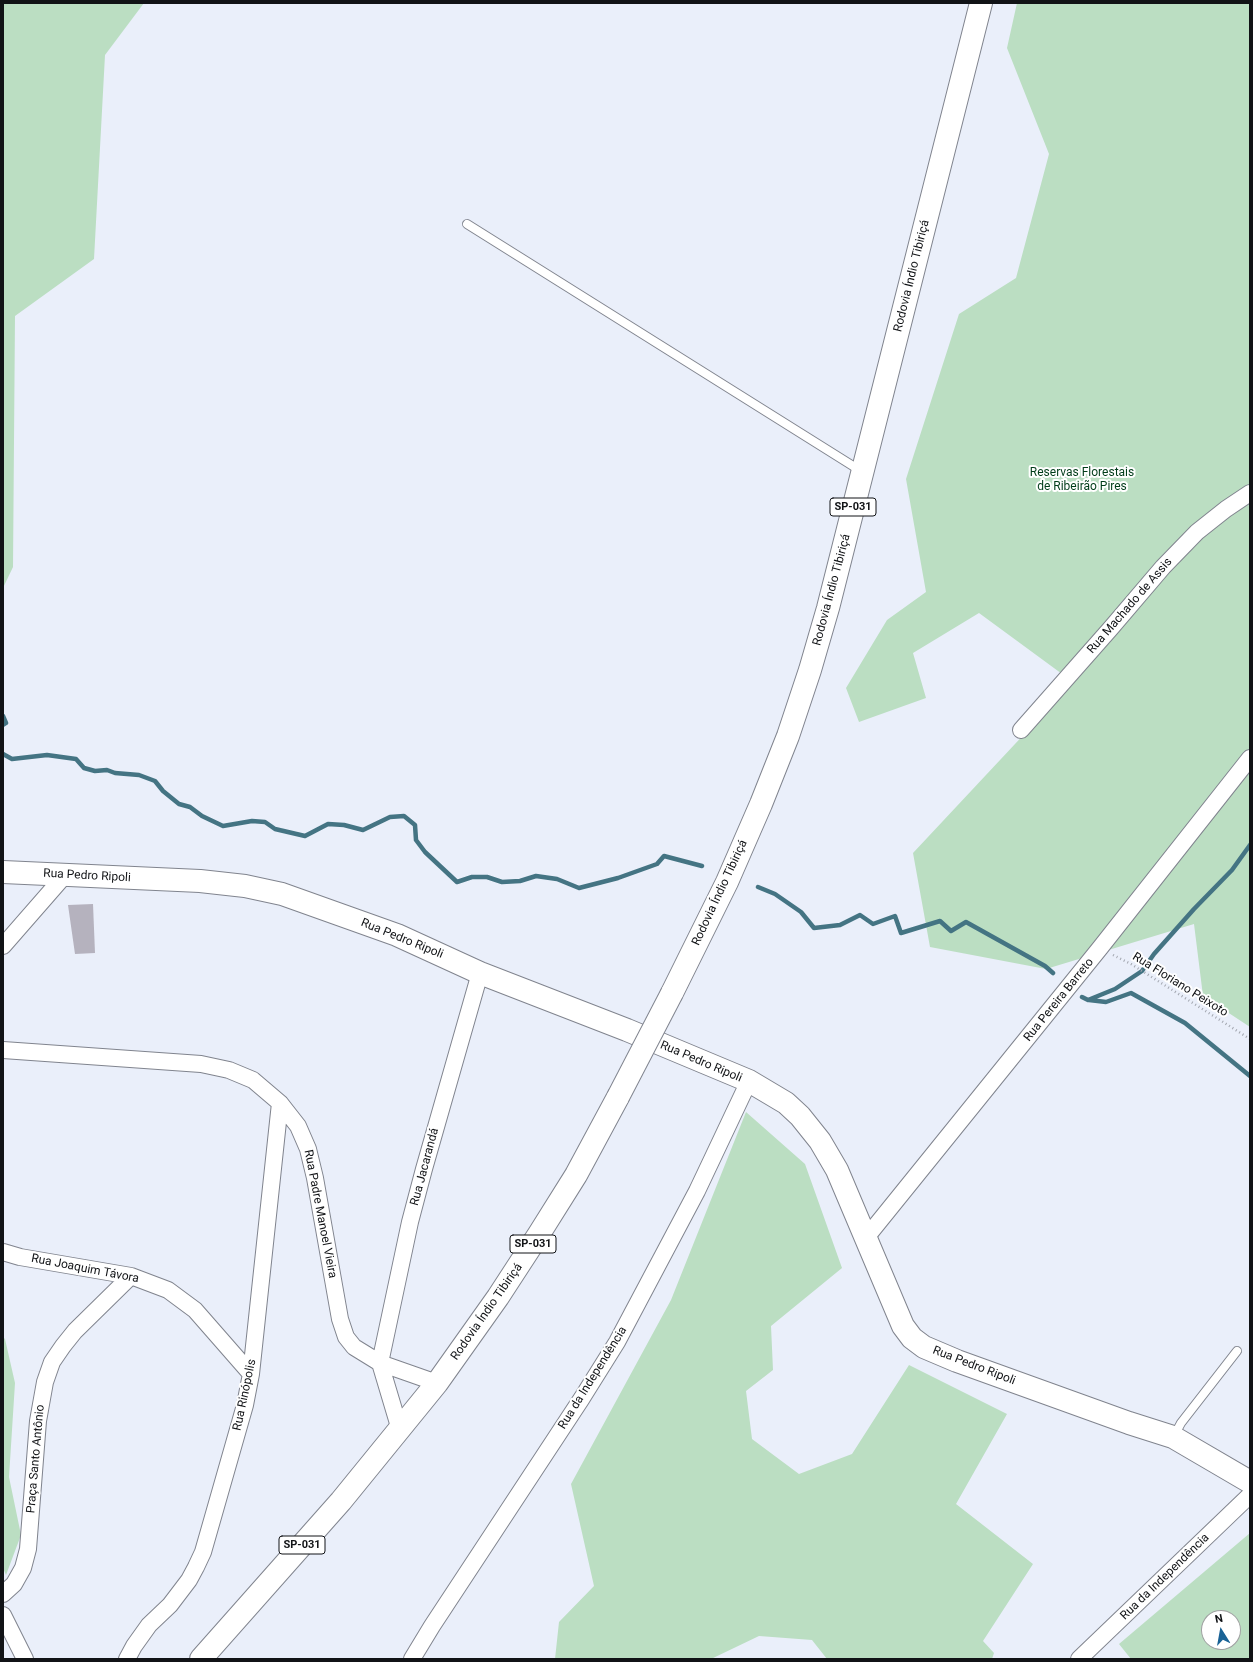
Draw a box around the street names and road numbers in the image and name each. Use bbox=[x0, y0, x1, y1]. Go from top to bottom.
street label: Rodovia Índio Tibiriçá bbox=[891, 219, 933, 333]
road number: SP-031 bbox=[830, 498, 876, 516]
street label: Rodovia Índio Tibiriçá bbox=[810, 533, 854, 647]
street label: Rua Machado de Assis bbox=[1085, 555, 1175, 657]
street label: Rodovia Índio Tibiriçá bbox=[689, 838, 751, 948]
street label: Rua Pedro Ripoli bbox=[43, 867, 131, 885]
street label: Rua Pedro Ripoli bbox=[359, 916, 445, 962]
street label: Rua Floriano Peixoto bbox=[1130, 950, 1230, 1020]
street label: Rua Pereira Barreto bbox=[1021, 955, 1097, 1045]
street label: Rua Pedro Ripoli bbox=[658, 1038, 744, 1086]
street label: Rua Jacarandá bbox=[408, 1127, 442, 1207]
street label: Rua Padre Manoel Vieira bbox=[300, 1149, 340, 1279]
road number: SP-031 bbox=[510, 1235, 556, 1253]
street label: Rua Joaquim Távora bbox=[30, 1252, 140, 1286]
street label: Rodovia Índio Tibiriçá bbox=[448, 1261, 526, 1363]
street label: Rua da Independência bbox=[556, 1324, 630, 1432]
street label: Rua Pedro Ripoli bbox=[931, 1344, 1017, 1388]
street label: Rua Rinópolis bbox=[230, 1358, 260, 1432]
street label: Praça Santo Antônio bbox=[24, 1404, 48, 1514]
street label: Rua da Independência bbox=[1118, 1531, 1212, 1623]
road number: SP-031 bbox=[279, 1536, 325, 1554]

